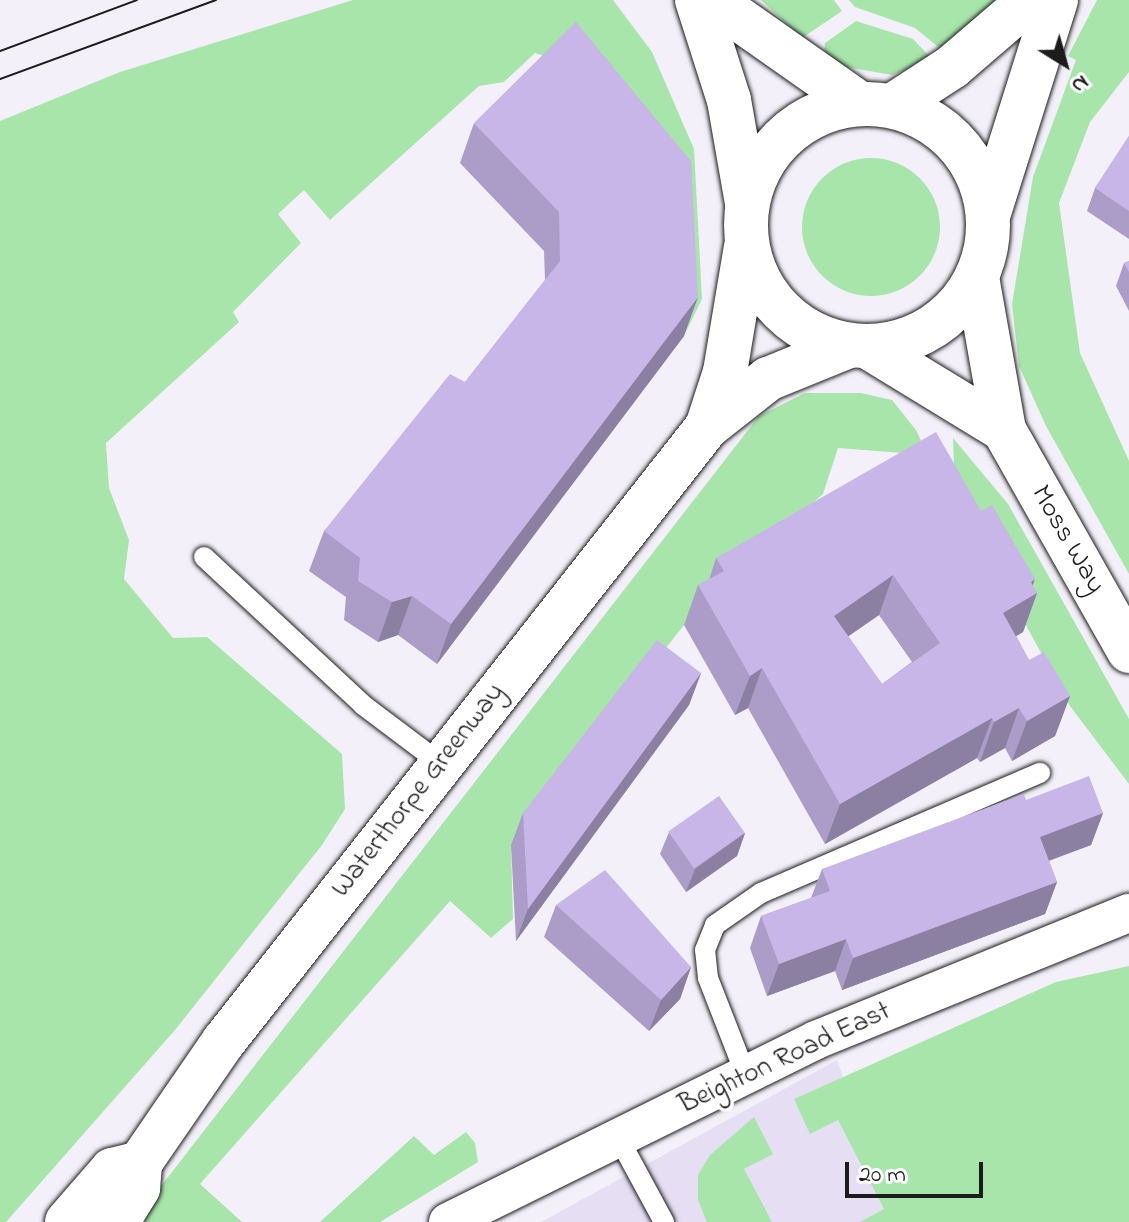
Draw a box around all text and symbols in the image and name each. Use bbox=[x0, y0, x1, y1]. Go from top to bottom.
north arrow bbox=[1025, 24, 1105, 104]
text: N bbox=[1064, 66, 1095, 100]
street label: Moss Way bbox=[1023, 480, 1111, 600]
street label: Waterthorpe Greenway bbox=[325, 677, 513, 905]
street label: Beighton Road East bbox=[674, 995, 896, 1123]
scale bar bbox=[849, 1146, 987, 1196]
text: 20 m bbox=[859, 1158, 906, 1193]

